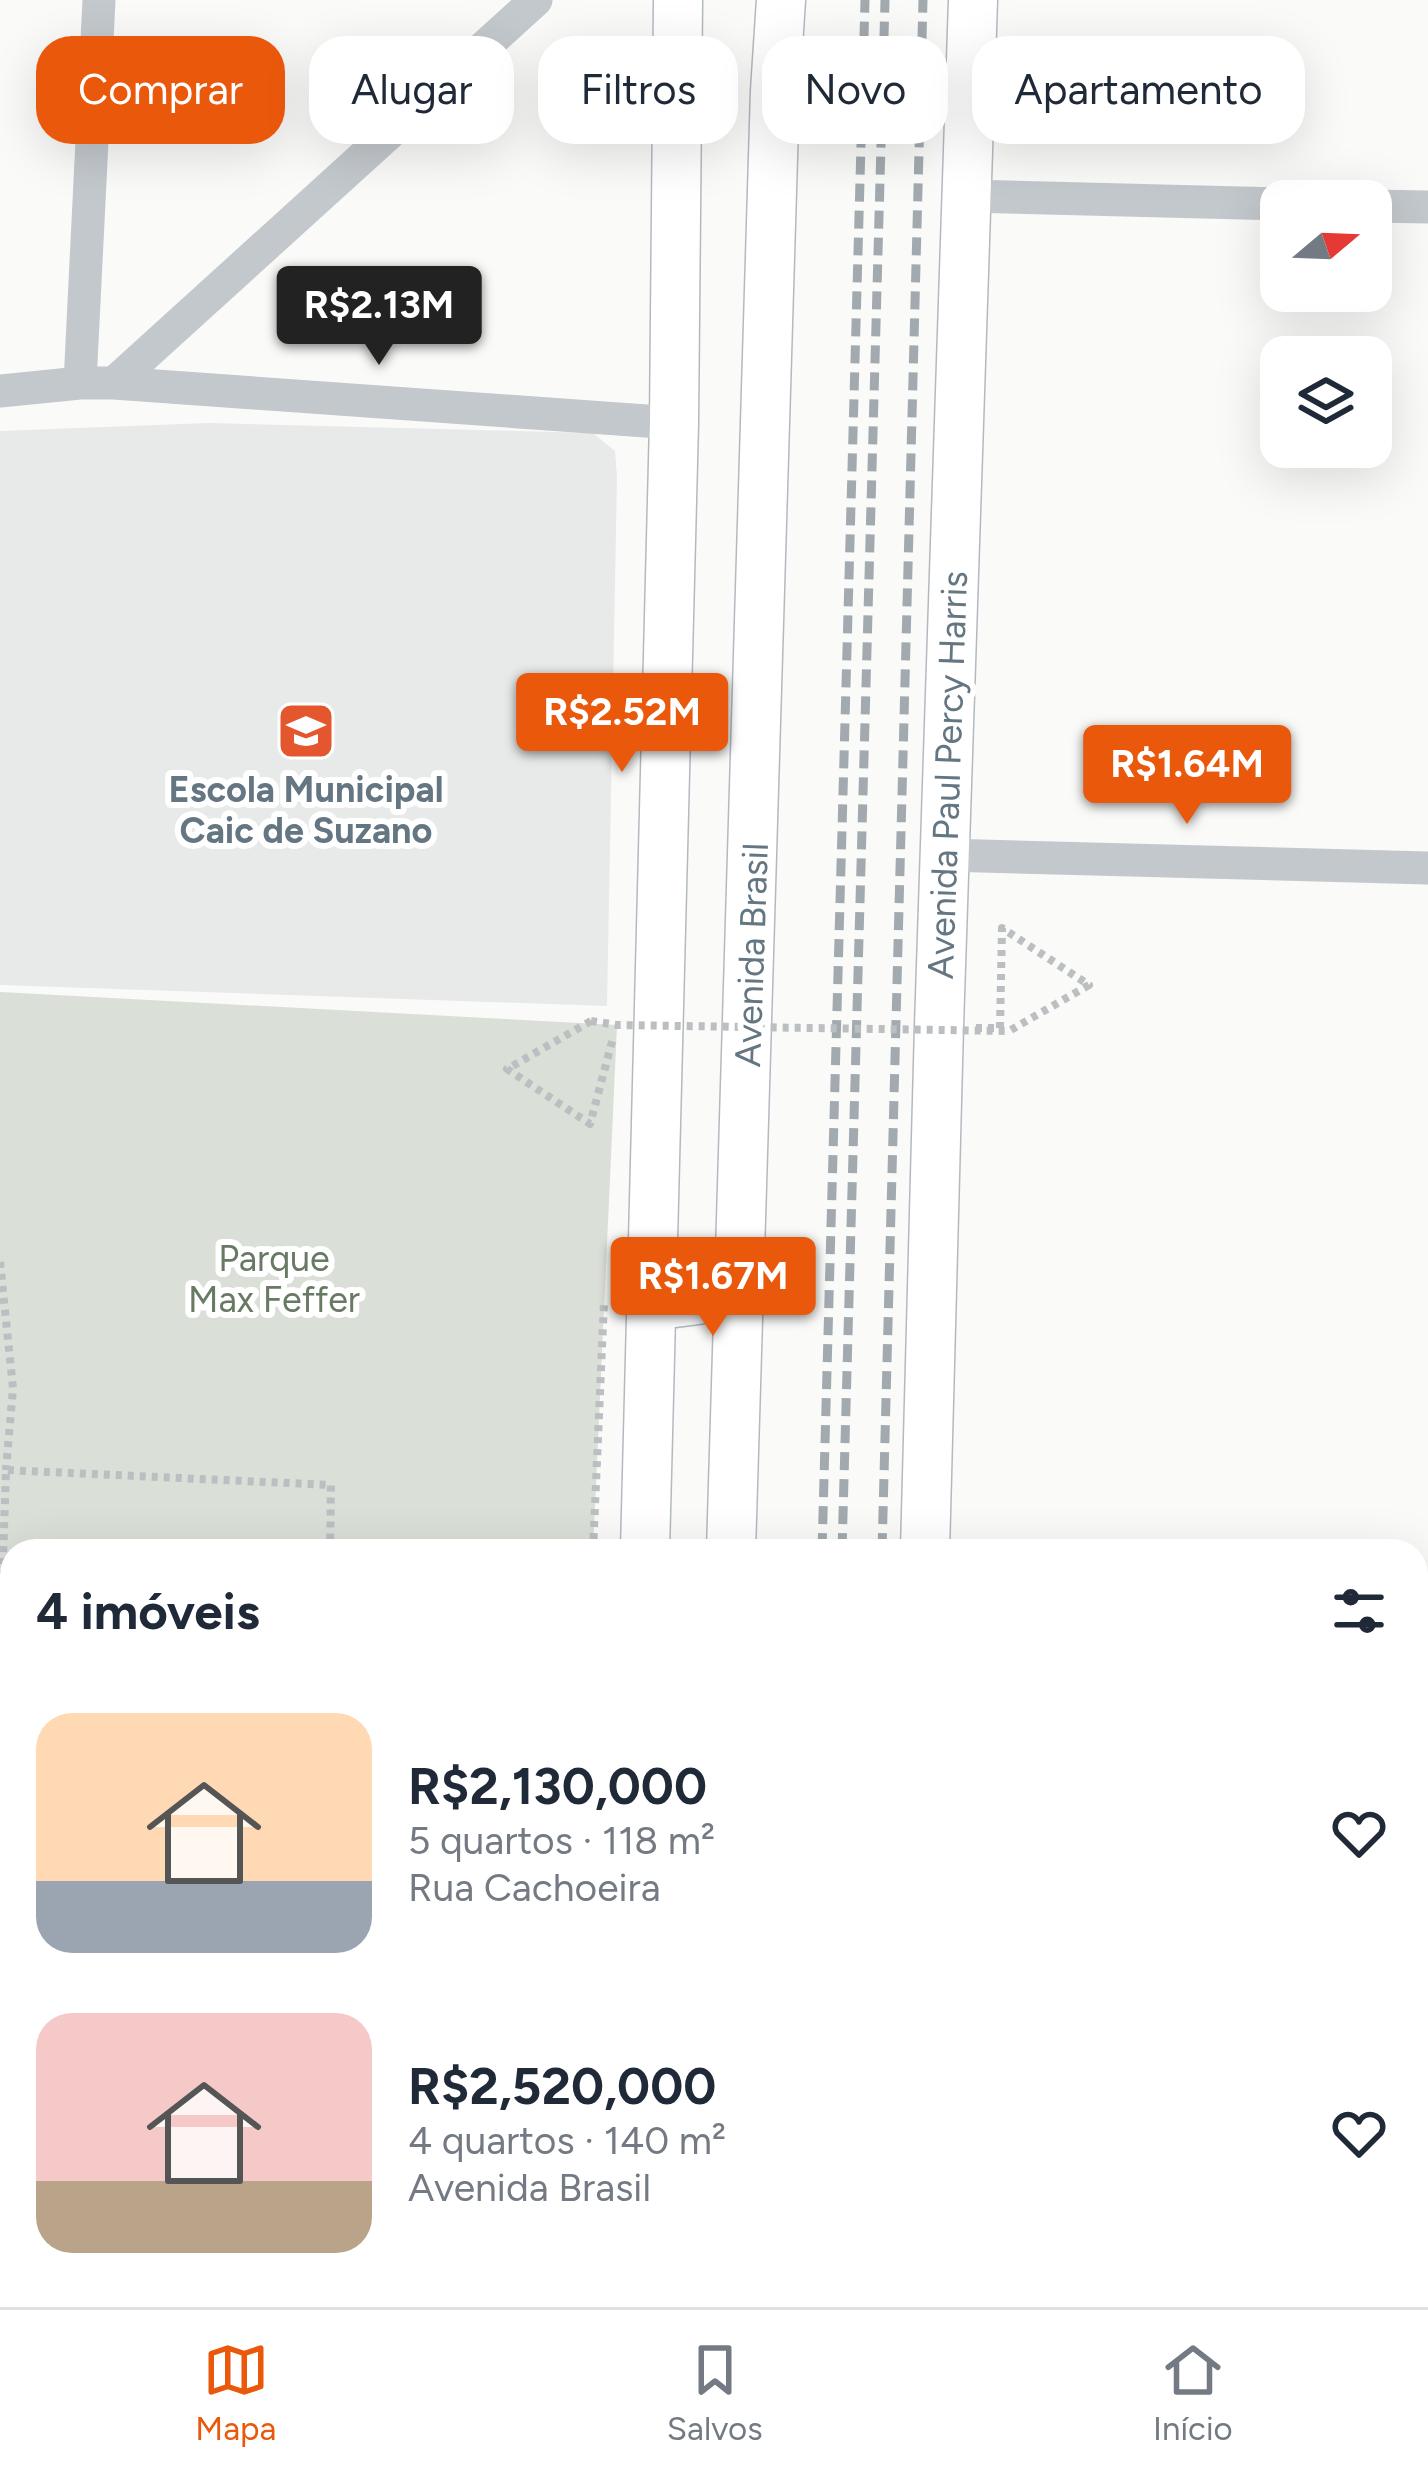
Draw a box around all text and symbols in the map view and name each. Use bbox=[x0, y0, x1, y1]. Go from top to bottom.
chip: Comprar bbox=[36, 36, 285, 144]
chip: Alugar bbox=[309, 36, 514, 144]
chip: Filtros bbox=[538, 36, 738, 144]
chip: Novo bbox=[762, 36, 948, 144]
chip: Apartamento bbox=[972, 36, 1305, 144]
north arrow bbox=[1260, 180, 1392, 312]
map controls bbox=[1260, 180, 1392, 468]
pin: R$2.13M bbox=[268, 266, 490, 368]
text: R$2.13M bbox=[304, 281, 454, 328]
button: layers bbox=[1260, 336, 1392, 468]
street label: Avenida Paul Percy Harris bbox=[919, 570, 976, 980]
pin: R$2.52M bbox=[511, 673, 733, 775]
text: R$2.52M bbox=[543, 688, 701, 735]
school or university icon: Escola Municipal Caic de Suzano bbox=[275, 700, 337, 762]
pin: R$1.64M bbox=[1076, 725, 1298, 827]
text: R$1.64M bbox=[1110, 740, 1264, 787]
place label: Escola Municipal Caic de Suzano bbox=[168, 768, 444, 852]
street label: Avenida Brasil bbox=[726, 842, 777, 1068]
park label: Parque Max Feffer bbox=[188, 1237, 360, 1321]
pin: R$1.67M bbox=[602, 1237, 824, 1339]
text: R$1.67M bbox=[638, 1252, 788, 1299]
icon: filters bbox=[1326, 1578, 1392, 1644]
text: 4 imóveis bbox=[36, 1581, 260, 1642]
text: R$2,130,000 bbox=[408, 1756, 707, 1817]
icon: home bbox=[132, 1761, 276, 1905]
icon: heart bbox=[1326, 1800, 1392, 1866]
text: 5 quartos · 118 m² bbox=[408, 1817, 715, 1864]
text: Rua Cachoeira bbox=[408, 1864, 661, 1911]
text: R$2,520,000 bbox=[408, 2056, 716, 2117]
icon: home bbox=[132, 2061, 276, 2205]
icon: heart bbox=[1326, 2100, 1392, 2166]
text: 4 quartos · 140 m² bbox=[408, 2117, 726, 2164]
text: Avenida Brasil bbox=[408, 2164, 651, 2211]
tab: Mapa bbox=[195, 2337, 276, 2448]
tab: Salvos bbox=[667, 2337, 763, 2448]
tab: Início bbox=[1153, 2337, 1233, 2448]

